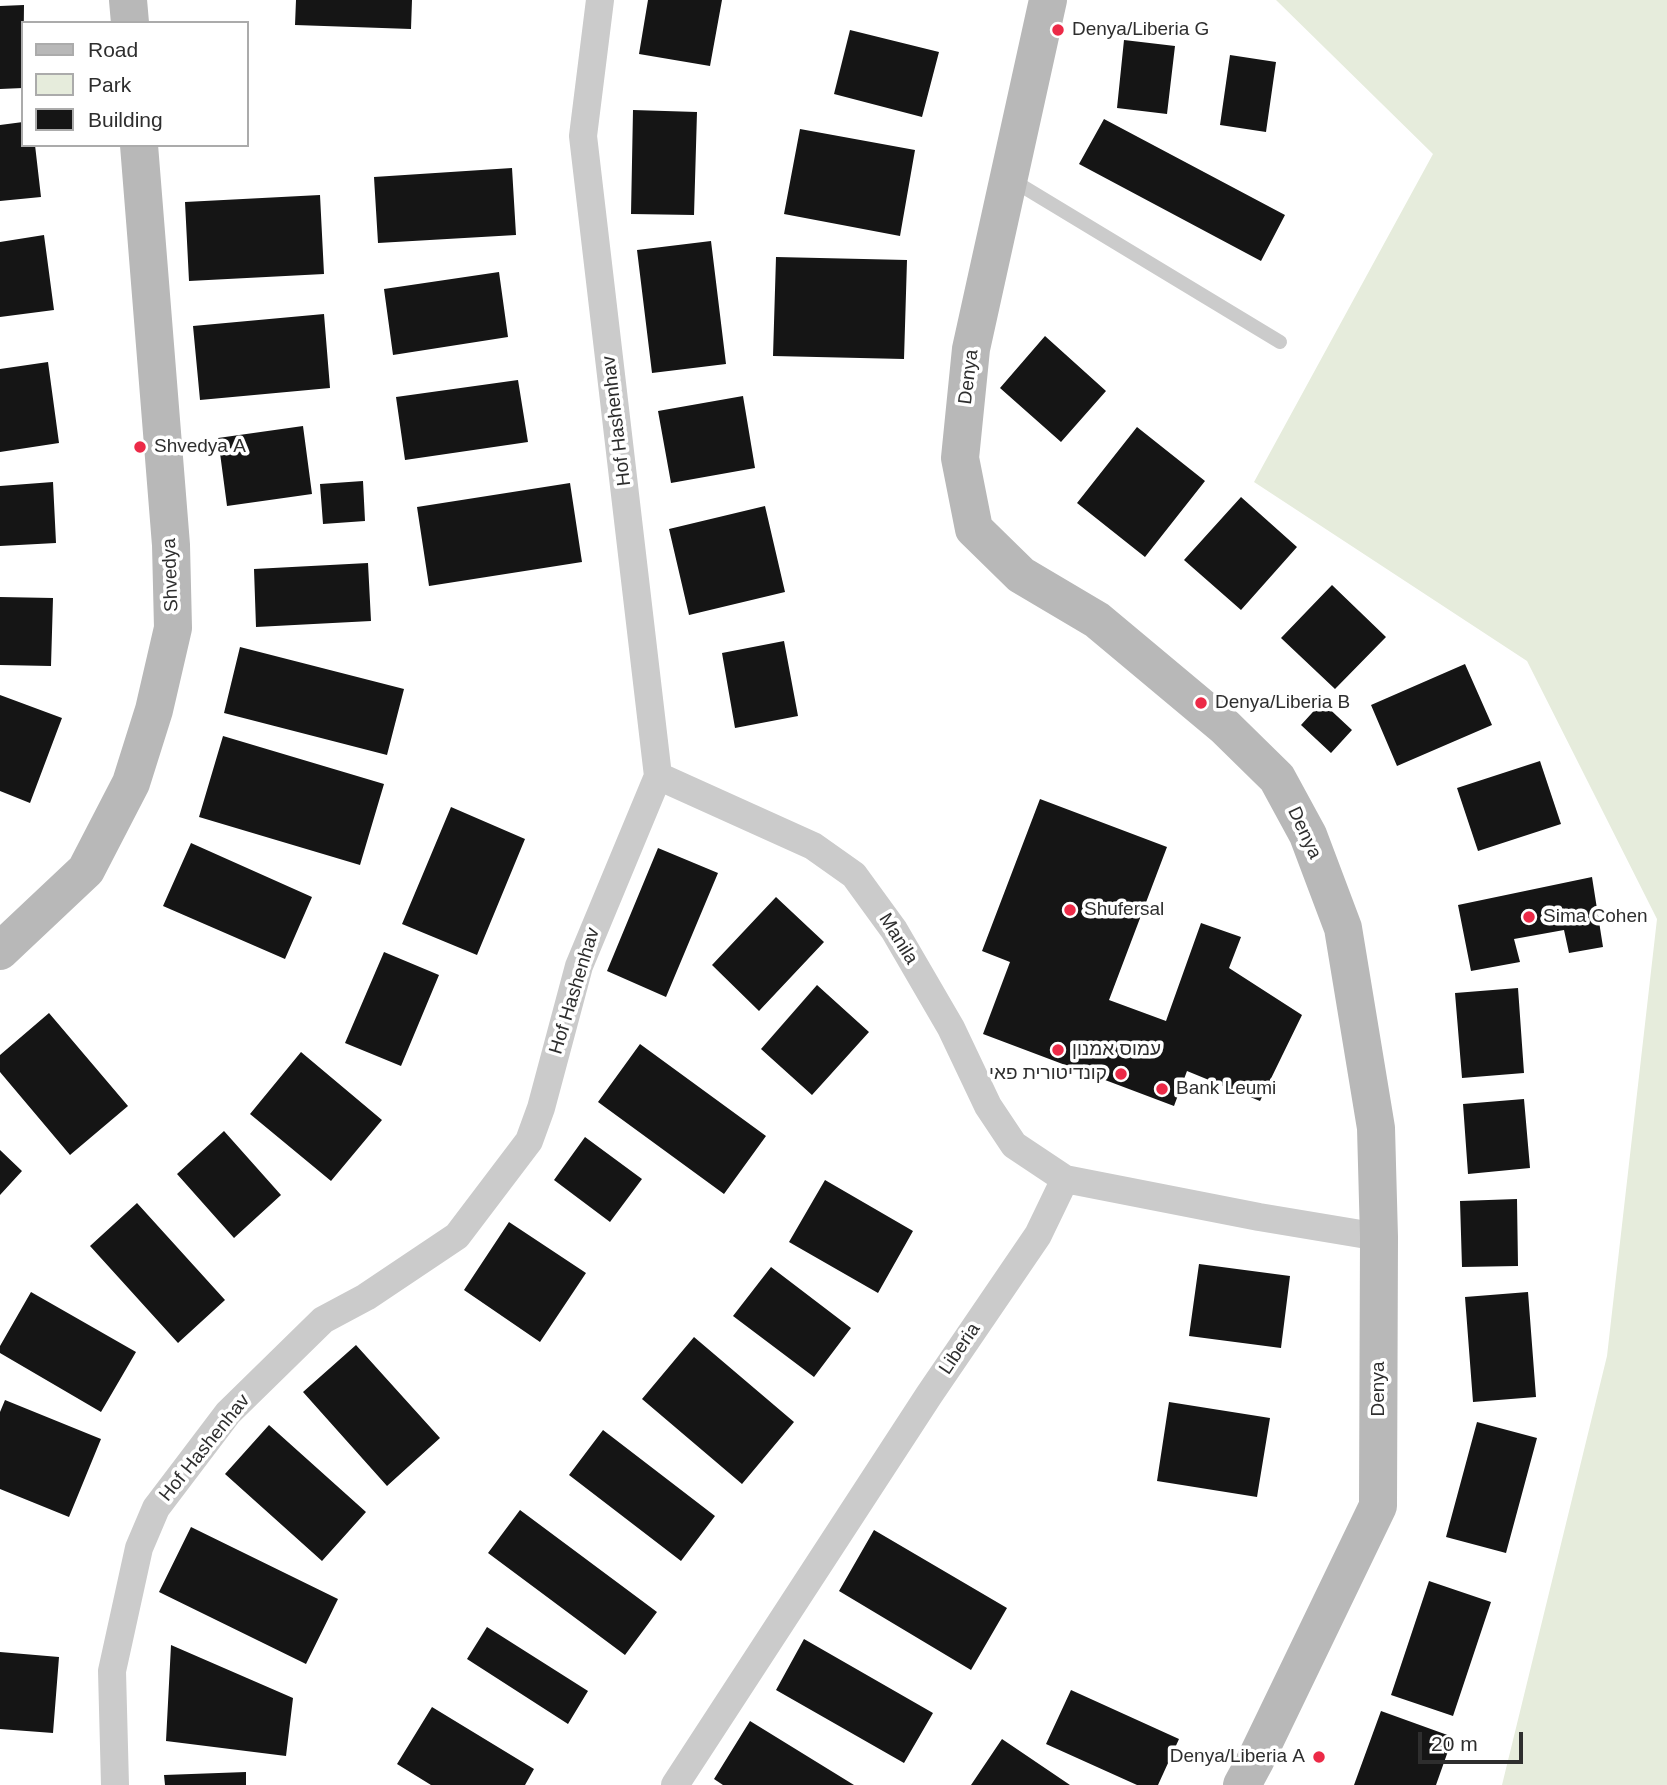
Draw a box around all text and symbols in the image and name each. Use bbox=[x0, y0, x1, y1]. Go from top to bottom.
place label: Denya/Liberia G bbox=[1072, 19, 1209, 41]
legend bbox=[21, 21, 248, 147]
marker: Denya/Liberia G bbox=[1050, 22, 1066, 38]
text: Road bbox=[88, 38, 138, 61]
text: Park bbox=[88, 73, 131, 96]
text: Building bbox=[88, 108, 163, 131]
street label: Denya bbox=[954, 348, 984, 406]
street label: Hof Hashenhav bbox=[598, 355, 636, 487]
place label: Shvedya A bbox=[154, 436, 246, 458]
marker: Shvedya A bbox=[132, 439, 148, 455]
street label: Shvedya bbox=[158, 538, 184, 612]
place label: Denya/Liberia B bbox=[1215, 692, 1350, 714]
marker: Denya/Liberia B bbox=[1193, 695, 1209, 711]
street label: Denya bbox=[1282, 803, 1326, 863]
place label: Shufersal bbox=[1084, 899, 1164, 921]
marker: Shufersal bbox=[1062, 902, 1078, 918]
place label: Sima Cohen bbox=[1543, 906, 1648, 928]
street label: Manila bbox=[874, 909, 922, 969]
marker: Sima Cohen bbox=[1521, 909, 1537, 925]
street label: Hof Hashenhav bbox=[545, 925, 605, 1057]
place label: עמוס אמנון bbox=[1072, 1039, 1161, 1061]
marker: עמוס אמנון bbox=[1050, 1042, 1066, 1058]
place label: קונדיטורית פאי bbox=[989, 1063, 1107, 1085]
marker: קונדיטורית פאי bbox=[1113, 1066, 1129, 1082]
place label: Bank Leumi bbox=[1176, 1078, 1276, 1100]
marker: Bank Leumi bbox=[1154, 1081, 1170, 1097]
street label: Liberia bbox=[935, 1319, 985, 1379]
street label: Denya bbox=[1368, 1362, 1390, 1416]
street label: Hof Hashenhav bbox=[155, 1390, 255, 1506]
scale bar bbox=[1422, 1718, 1527, 1762]
text: 20 m bbox=[1431, 1732, 1478, 1755]
place label: Denya/Liberia A bbox=[1170, 1746, 1305, 1768]
marker: Denya/Liberia A bbox=[1311, 1749, 1327, 1765]

